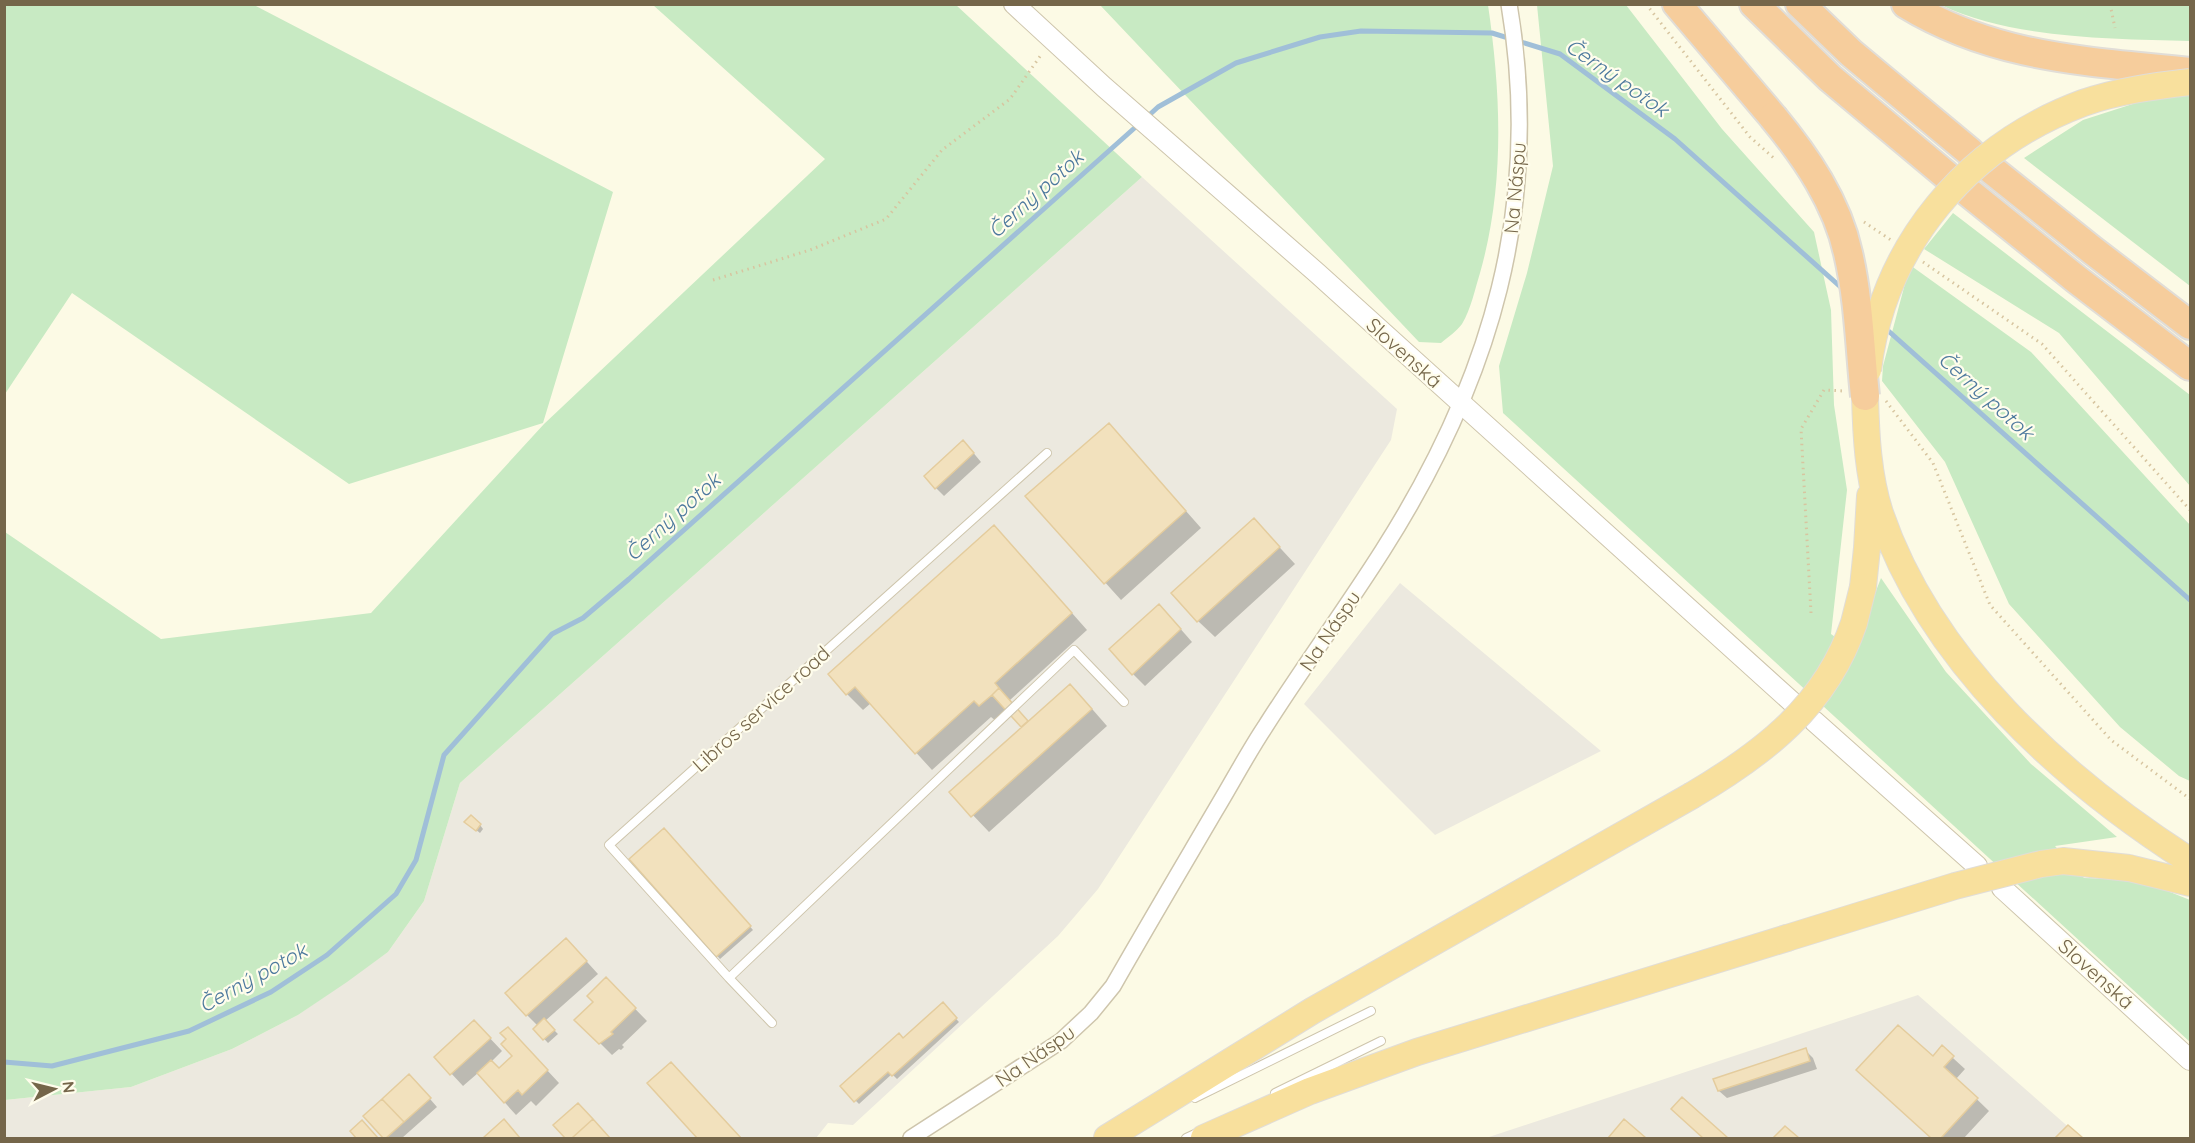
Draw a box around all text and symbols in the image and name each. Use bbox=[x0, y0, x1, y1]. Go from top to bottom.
water label: Černý potok bbox=[1561, 32, 1676, 123]
street label: Na Náspu bbox=[1498, 141, 1531, 235]
water label: Černý potok bbox=[982, 142, 1090, 243]
street label: Slovenská bbox=[1361, 312, 1447, 393]
water label: Černý potok bbox=[1933, 346, 2041, 446]
water label: Černý potok bbox=[619, 465, 727, 566]
street label: Na Náspu bbox=[1294, 586, 1366, 676]
street label: Libros service road bbox=[687, 640, 834, 777]
street label: Slovenská bbox=[2053, 933, 2139, 1014]
water label: Černý potok bbox=[194, 936, 313, 1018]
street label: Na Náspu bbox=[990, 1019, 1079, 1092]
north arrow bbox=[24, 1059, 84, 1119]
text: N bbox=[58, 1080, 80, 1094]

